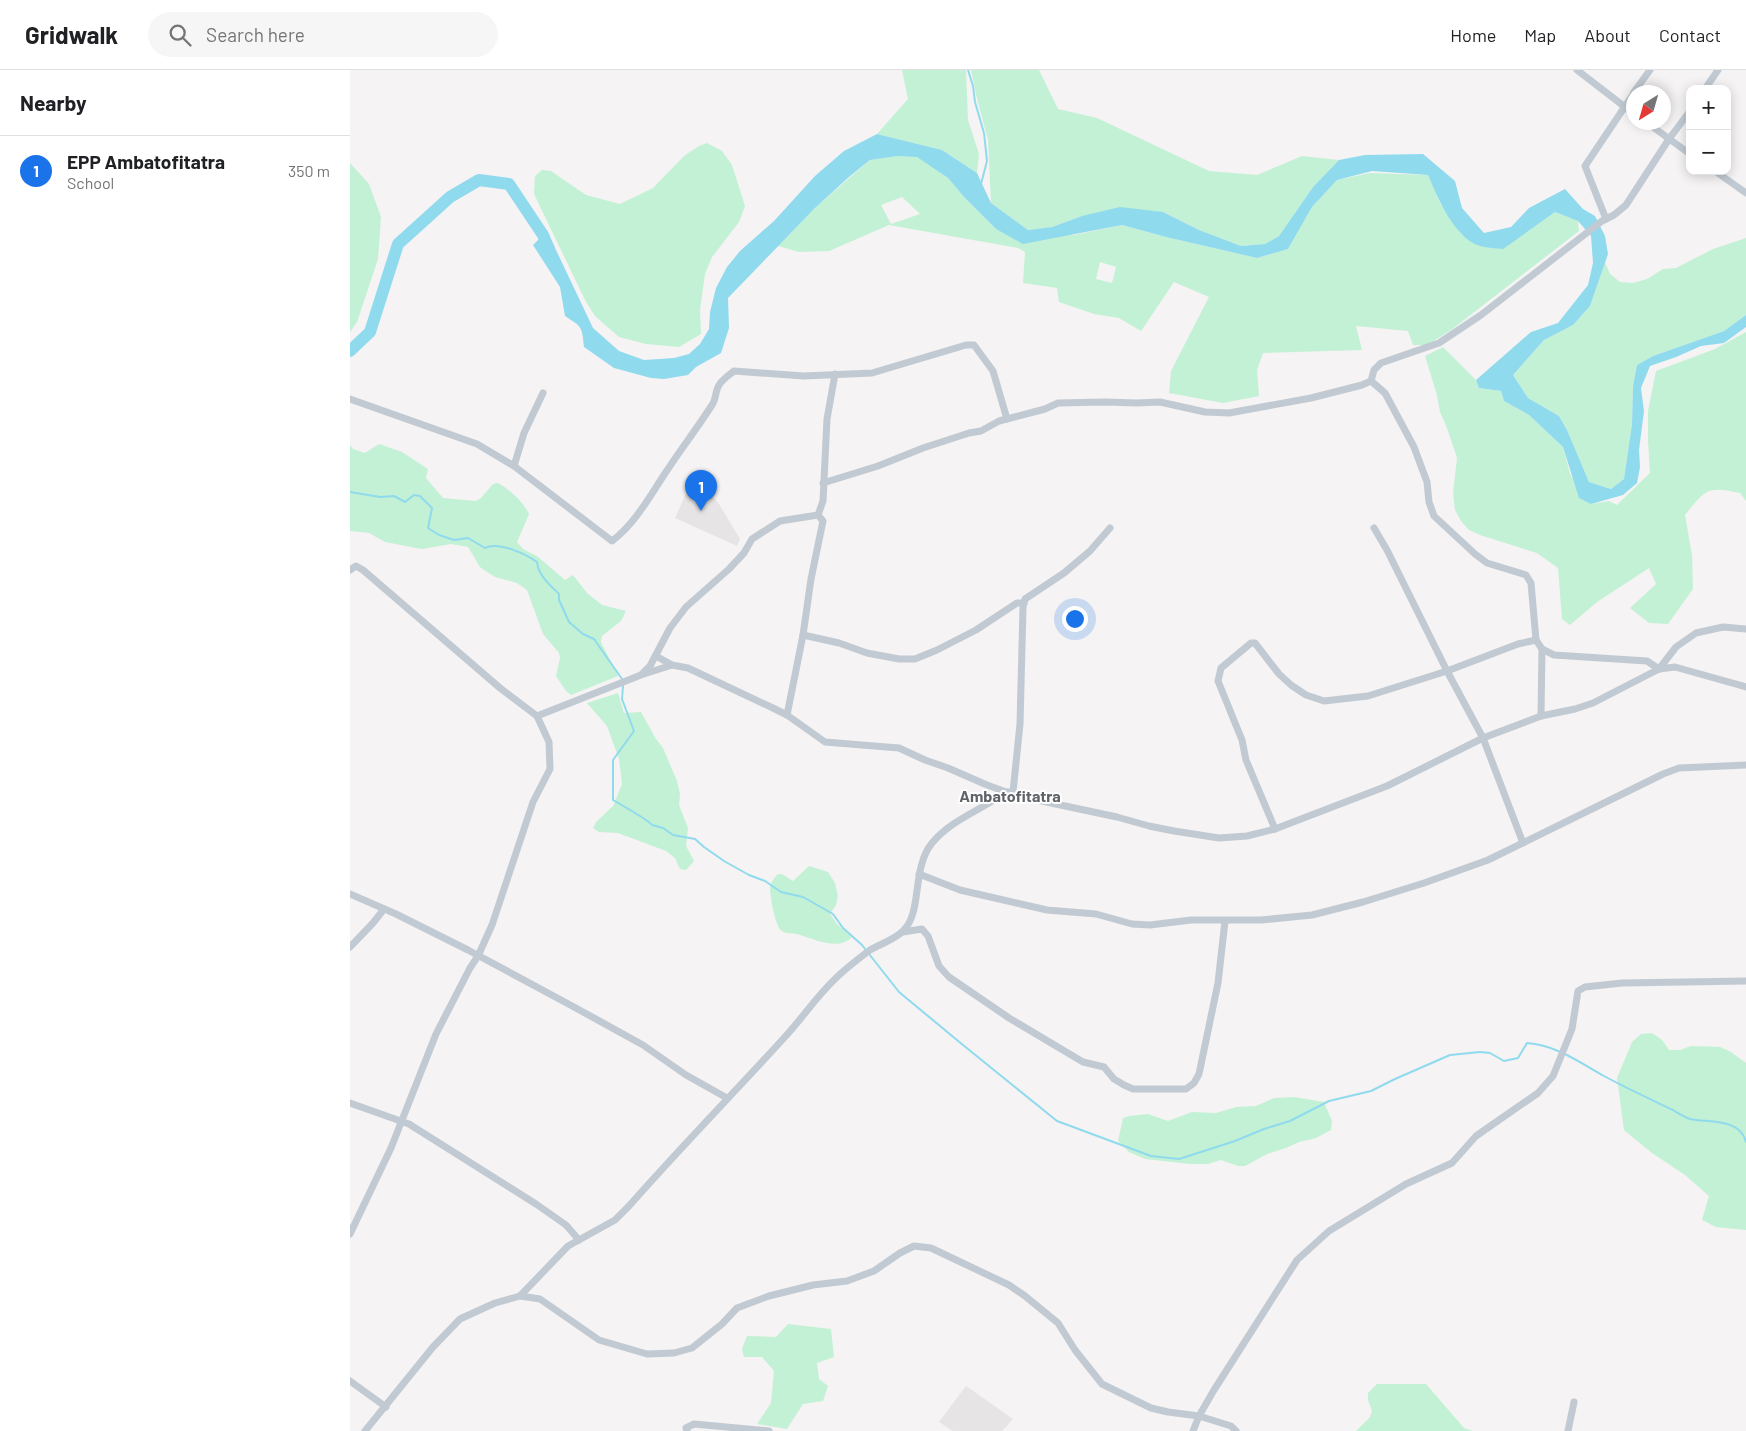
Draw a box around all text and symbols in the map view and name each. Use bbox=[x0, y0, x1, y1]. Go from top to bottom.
search box bbox=[148, 12, 498, 57]
text: Gridwalk bbox=[25, 20, 118, 49]
icon: search bbox=[166, 21, 194, 49]
text: Search here bbox=[206, 23, 305, 46]
text: Home bbox=[1450, 24, 1496, 46]
text: Map bbox=[1524, 24, 1556, 46]
text: About bbox=[1584, 24, 1631, 46]
text: Contact bbox=[1659, 24, 1721, 46]
north arrow bbox=[1626, 85, 1671, 130]
map controls bbox=[1686, 85, 1731, 175]
button: + bbox=[1686, 85, 1731, 130]
text: Nearby bbox=[20, 90, 86, 115]
button: − bbox=[1686, 130, 1731, 175]
text: EPP Ambatofitatra bbox=[67, 150, 225, 173]
text: 1 bbox=[33, 161, 39, 180]
text: 350 m bbox=[288, 161, 330, 180]
text: School bbox=[67, 173, 114, 192]
pin: 1 bbox=[685, 470, 717, 511]
your location bbox=[1062, 606, 1088, 632]
district label: Ambatofitatra bbox=[959, 786, 1061, 805]

